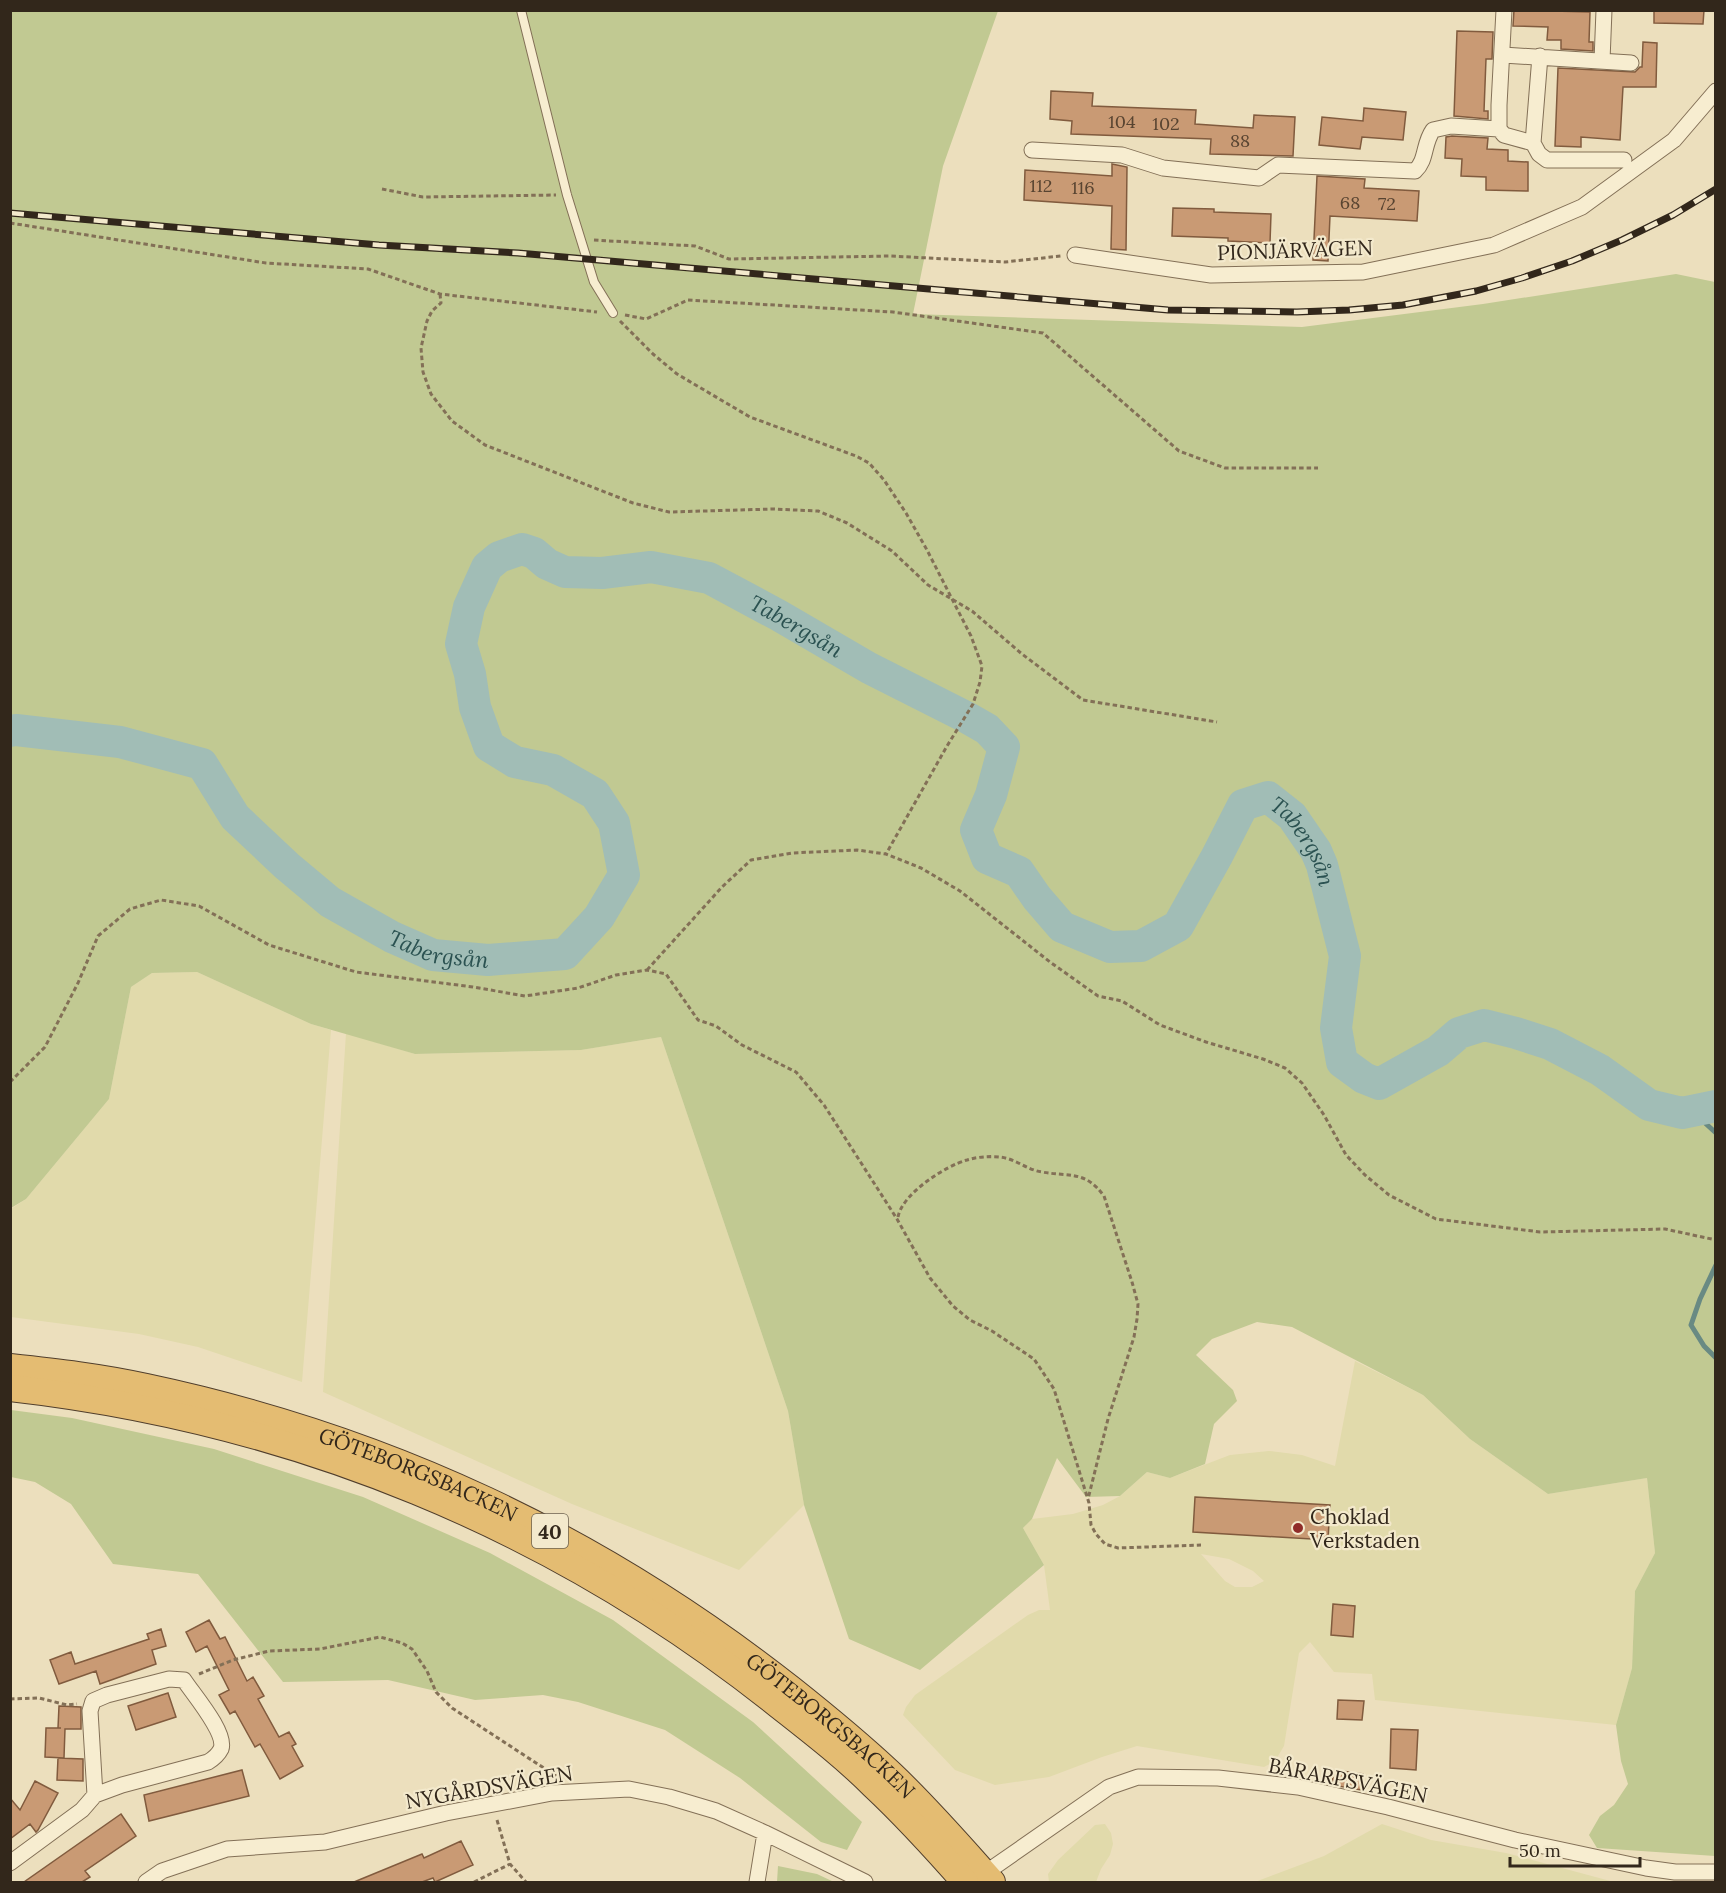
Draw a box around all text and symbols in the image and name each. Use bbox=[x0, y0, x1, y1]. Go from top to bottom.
house number: 104 bbox=[1108, 110, 1136, 133]
house number: 102 bbox=[1152, 112, 1180, 135]
house number: 88 bbox=[1230, 129, 1250, 152]
house number: 112 bbox=[1030, 174, 1052, 197]
house number: 116 bbox=[1071, 176, 1095, 199]
house number: 68 bbox=[1340, 191, 1360, 214]
house number: 72 bbox=[1378, 192, 1396, 215]
street label: PIONJÄRVÄGEN bbox=[1216, 234, 1374, 266]
water label: Tabergsån bbox=[745, 589, 849, 664]
water label: Tabergsån bbox=[1265, 790, 1341, 890]
water label: Tabergsån bbox=[384, 923, 490, 974]
street label: GÖTEBORGSBACKEN bbox=[315, 1421, 522, 1527]
place label: Choklad Verkstaden bbox=[1309, 1503, 1420, 1554]
road number: 40 bbox=[532, 1514, 568, 1548]
marker: Choklad Verkstaden bbox=[1291, 1521, 1305, 1535]
street label: GÖTEBORGSBACKEN bbox=[741, 1646, 921, 1804]
street label: BÅRARPSVÄGEN bbox=[1266, 1751, 1430, 1809]
street label: NYGÅRDSVÄGEN bbox=[403, 1759, 575, 1815]
scale bar bbox=[1510, 1830, 1640, 1868]
text: 50 m bbox=[1519, 1839, 1561, 1862]

